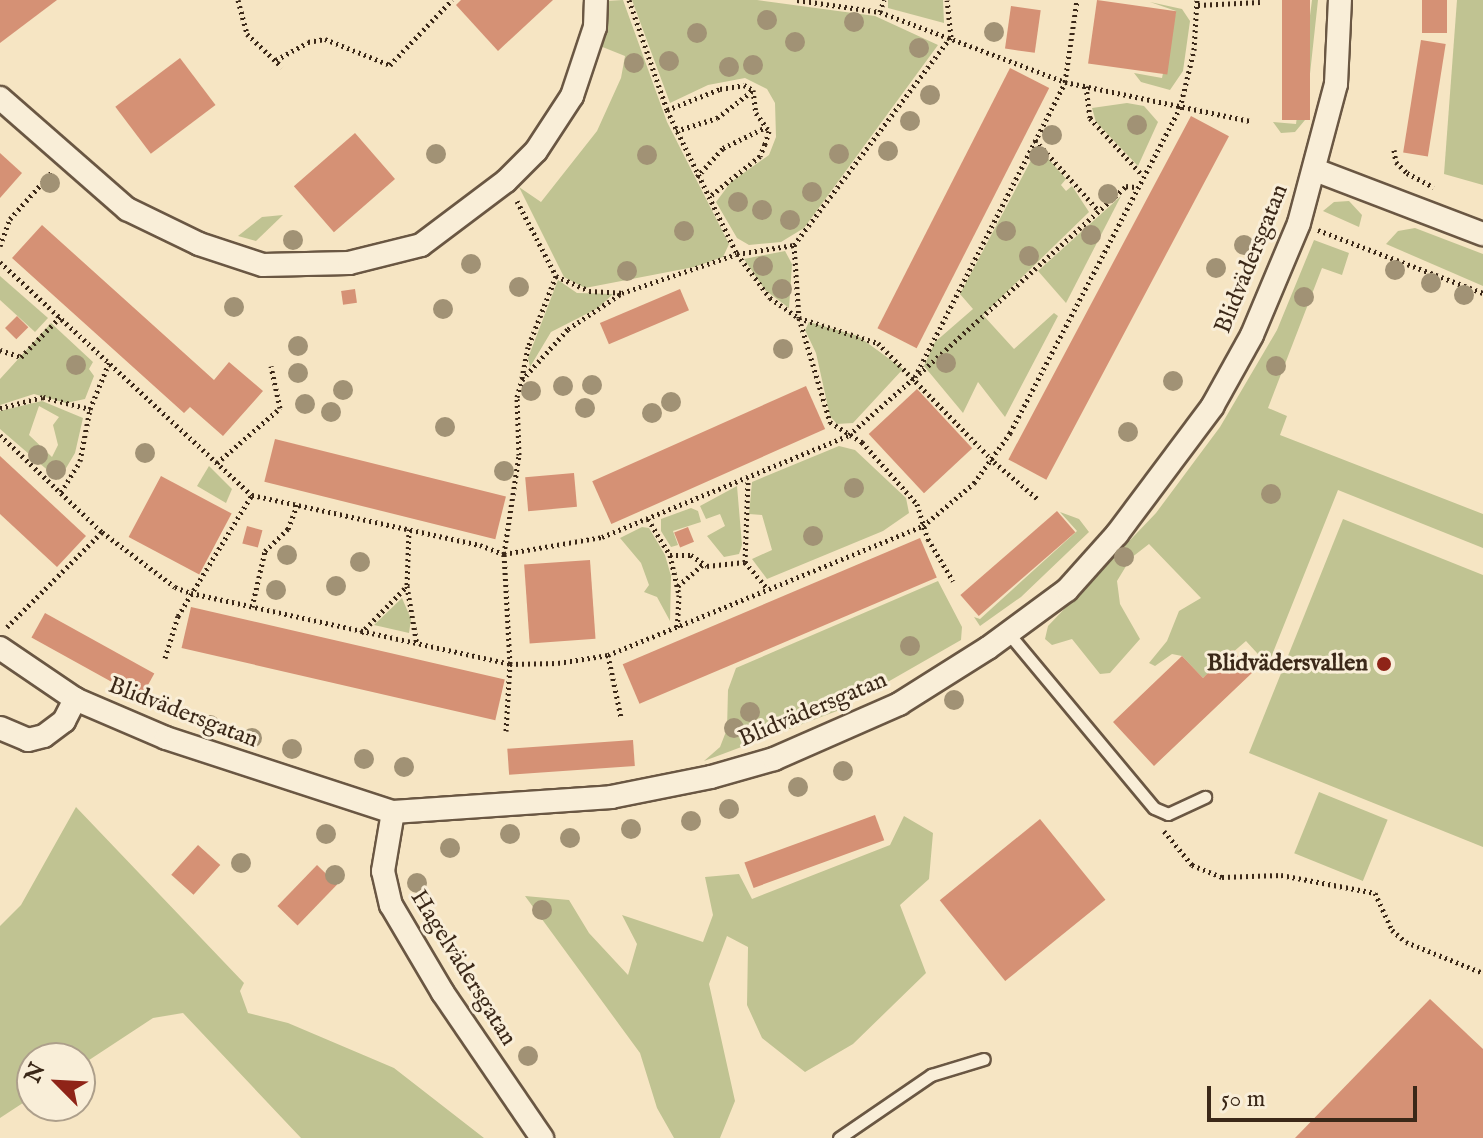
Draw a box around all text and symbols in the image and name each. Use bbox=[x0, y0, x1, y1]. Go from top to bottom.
street label: Blidvädersgatan bbox=[1209, 180, 1295, 338]
place label: Blidvädersvallen bbox=[1207, 650, 1368, 678]
marker: Blidvädersvallen bbox=[1375, 655, 1393, 673]
street label: Blidvädersgatan bbox=[735, 666, 891, 754]
street label: Blidvädersgatan bbox=[104, 671, 262, 755]
street label: Hagelvädersgatan bbox=[404, 885, 522, 1051]
north arrow bbox=[16, 1042, 96, 1122]
text: N bbox=[19, 1059, 53, 1087]
scale bar bbox=[1211, 1070, 1421, 1120]
text: 50 m bbox=[1221, 1084, 1265, 1115]

